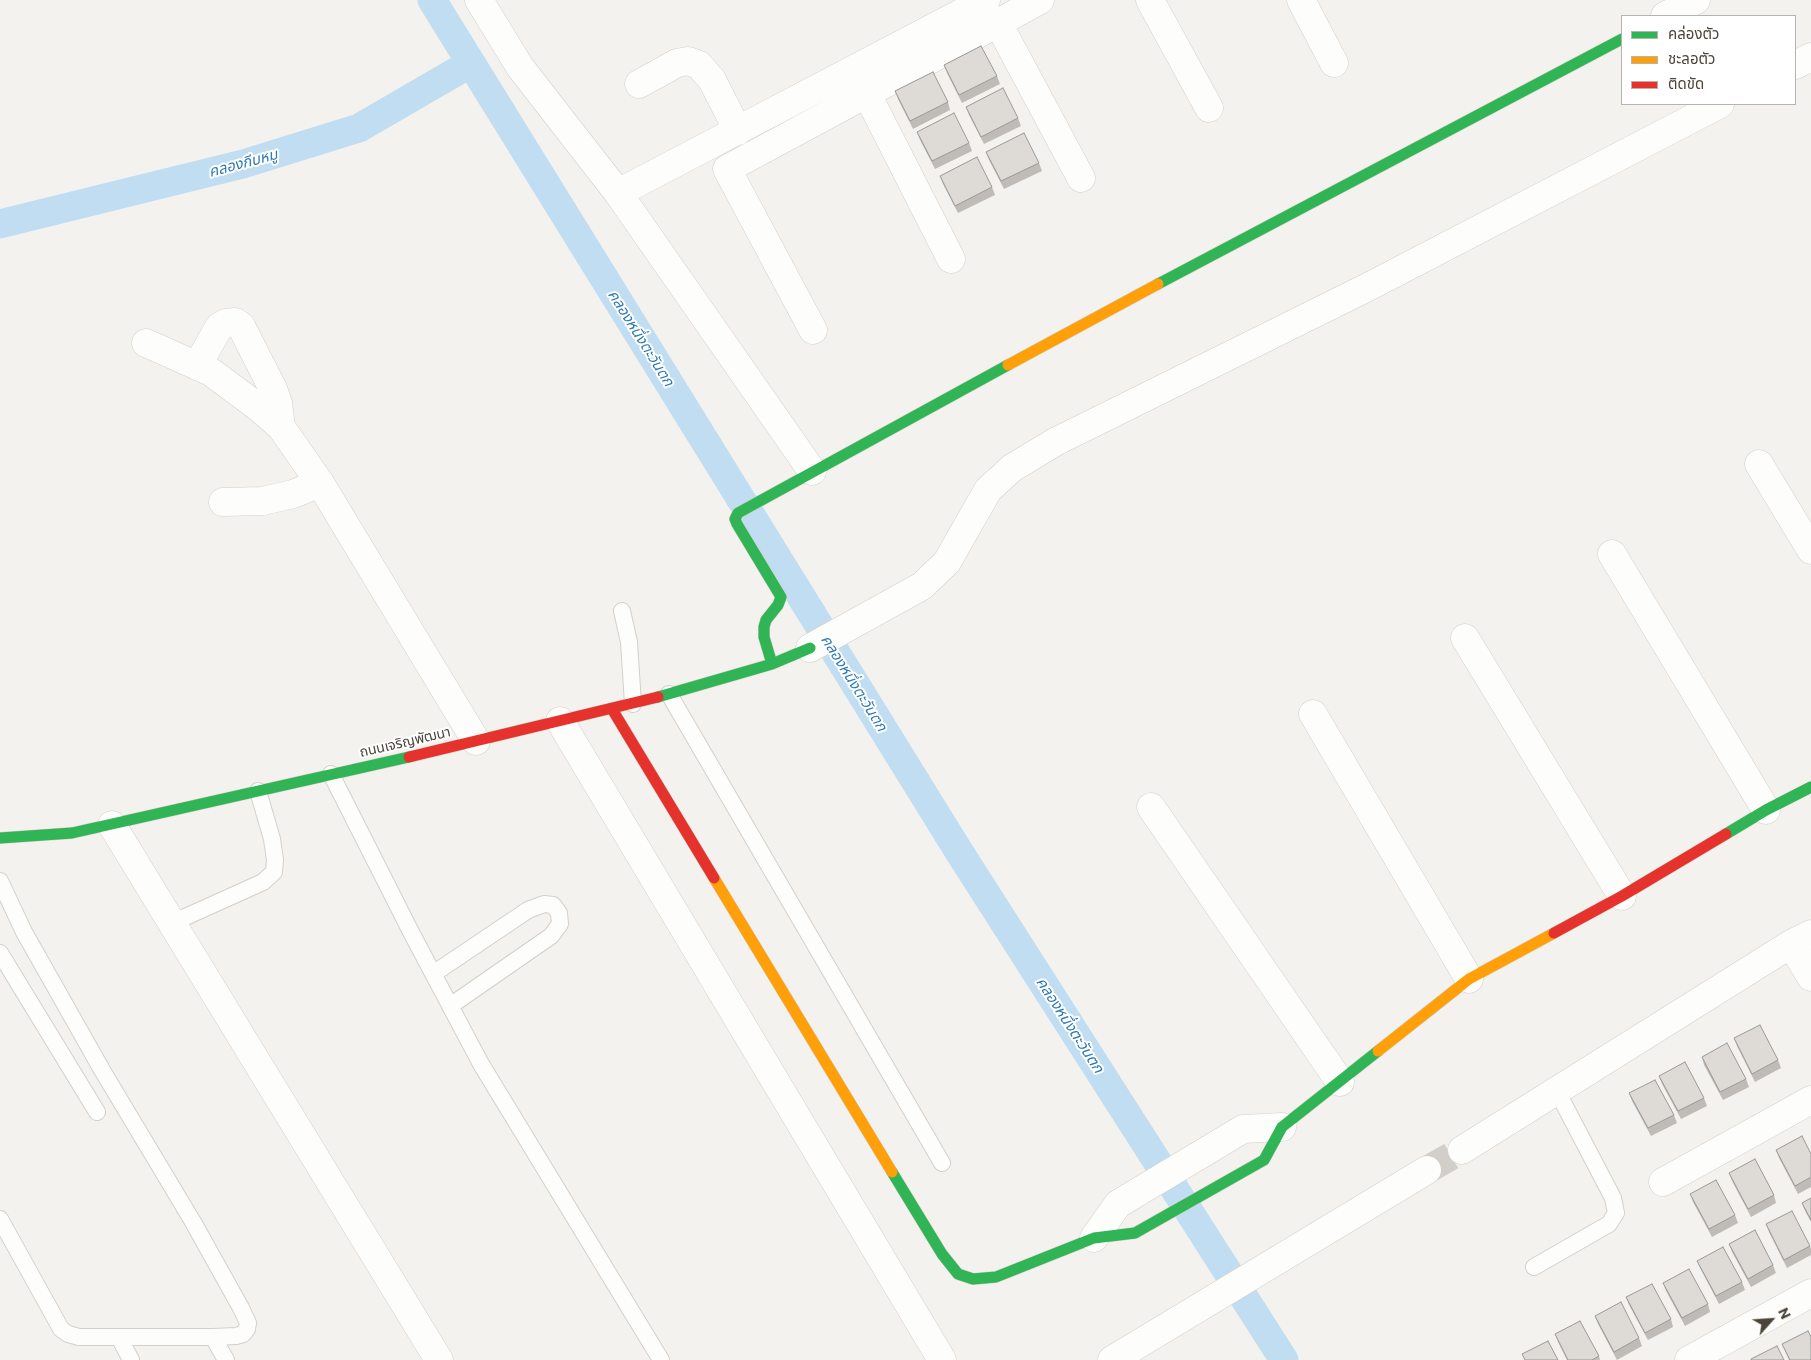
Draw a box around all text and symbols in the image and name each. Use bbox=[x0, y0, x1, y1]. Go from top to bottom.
legend bbox=[1621, 15, 1796, 105]
text: คล่องตัว bbox=[1668, 24, 1719, 42]
text: ชะลอตัว bbox=[1668, 49, 1715, 67]
text: ติดขัด bbox=[1668, 74, 1704, 92]
water label: คลองกีบหมู bbox=[207, 145, 279, 181]
water label: คลองหนึ่งตะวันตก bbox=[604, 286, 678, 390]
water label: คลองหนึ่งตะวันตก bbox=[817, 631, 891, 735]
street label: ถนนเจริญพัฒนา bbox=[358, 723, 452, 761]
water label: คลองหนึ่งตะวันตก bbox=[1032, 974, 1108, 1076]
north arrow bbox=[1746, 1295, 1796, 1345]
text: N bbox=[1775, 1305, 1795, 1322]

